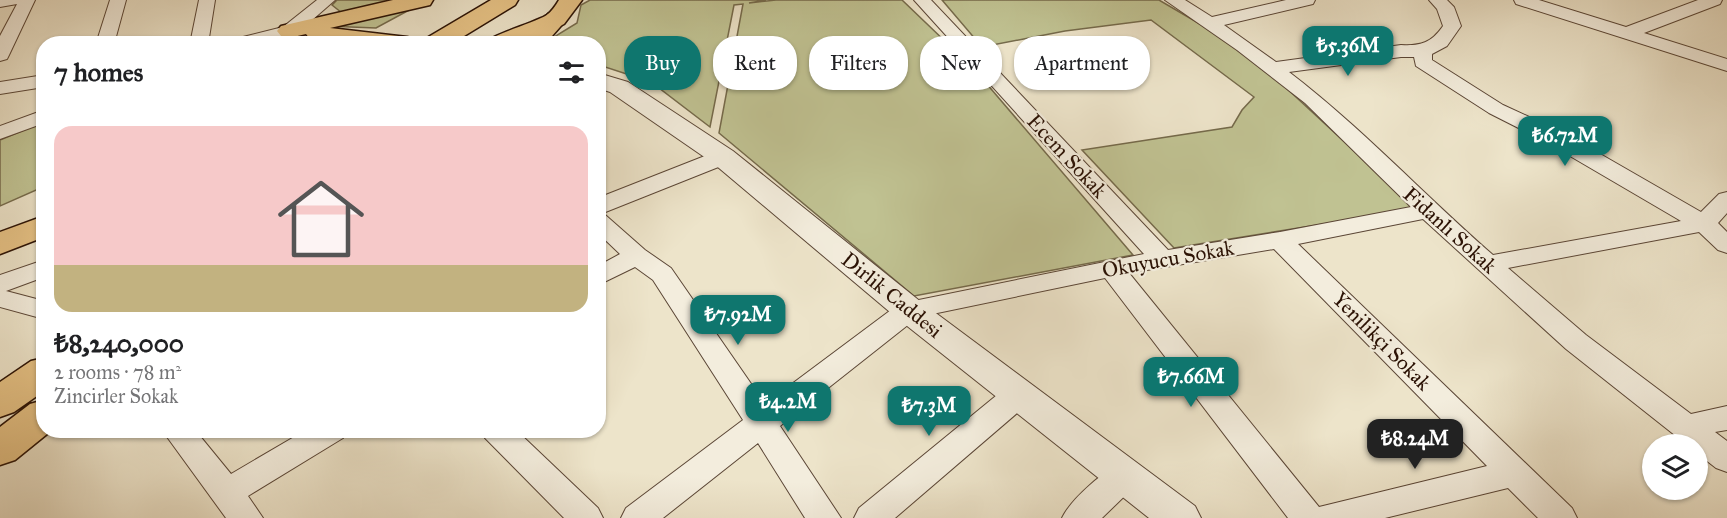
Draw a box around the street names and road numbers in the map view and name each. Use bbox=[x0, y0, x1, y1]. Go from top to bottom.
street label: Ecem Sokak bbox=[1021, 108, 1113, 204]
street label: Fidanlı Sokak bbox=[1398, 181, 1502, 279]
street label: Okuyucu Sokak bbox=[1100, 235, 1236, 283]
street label: Dirlik Caddesi bbox=[836, 246, 948, 344]
street label: Yenilikçi Sokak bbox=[1327, 286, 1437, 396]

